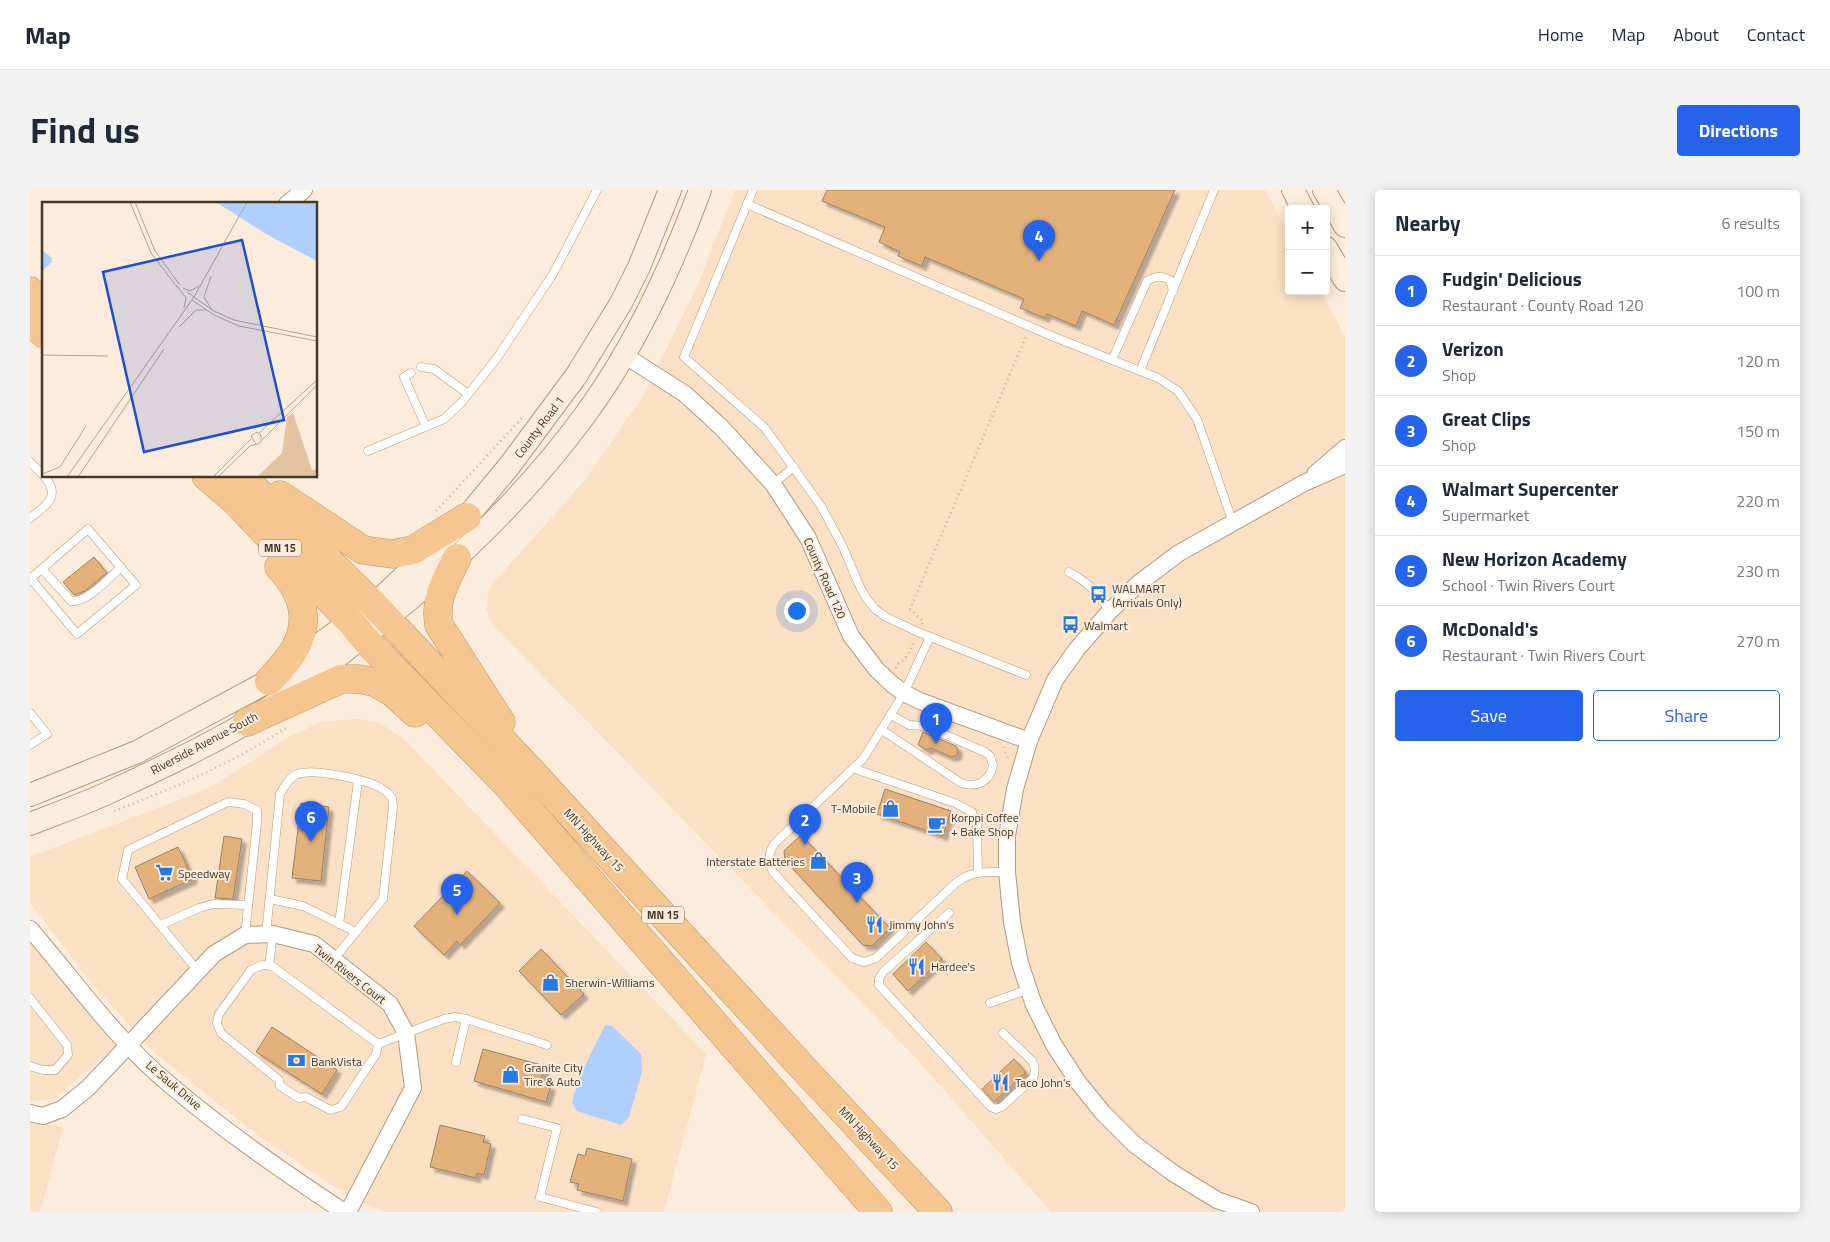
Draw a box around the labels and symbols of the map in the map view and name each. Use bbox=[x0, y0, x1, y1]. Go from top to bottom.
inset map bbox=[42, 202, 318, 478]
pin: 4 bbox=[1023, 220, 1055, 261]
street label: County Road 1 bbox=[509, 392, 569, 462]
street label: County Road 120 bbox=[799, 534, 851, 622]
road number: MN 15 bbox=[259, 539, 301, 556]
place label: WALMART (Arrivals Only) bbox=[1112, 579, 1182, 612]
bus stop icon: WALMART (Arrivals Only) bbox=[1088, 585, 1108, 605]
your location bbox=[784, 598, 810, 624]
bus stop icon: Walmart bbox=[1060, 615, 1080, 635]
place label: Walmart bbox=[1084, 616, 1128, 635]
pin: 1 bbox=[920, 703, 952, 744]
street label: Riverside Avenue South bbox=[147, 707, 261, 779]
shop icon: T-Mobile bbox=[880, 798, 900, 818]
place label: T-Mobile bbox=[831, 799, 876, 818]
pin: 6 bbox=[295, 801, 327, 842]
street label: MN Highway 15 bbox=[559, 804, 629, 876]
pin: 2 bbox=[789, 804, 821, 845]
place label: Korppi Coffee + Bake Shop bbox=[951, 808, 1019, 841]
cafe icon: Korppi Coffee + Bake Shop bbox=[927, 814, 947, 834]
shop icon: Interstate Batteries bbox=[809, 851, 829, 871]
place label: Interstate Batteries bbox=[706, 852, 805, 871]
pin: 3 bbox=[841, 862, 873, 903]
supermarket icon: Speedway bbox=[154, 863, 174, 883]
place label: Speedway bbox=[178, 864, 230, 883]
pin: 5 bbox=[441, 874, 473, 915]
road number: MN 15 bbox=[642, 906, 684, 924]
restaurant icon: Jimmy John's bbox=[865, 914, 885, 934]
place label: Jimmy John's bbox=[889, 915, 954, 934]
street label: Twin Rivers Court bbox=[310, 939, 391, 1009]
restaurant icon: Hardee's bbox=[907, 956, 927, 976]
place label: Hardee's bbox=[931, 957, 976, 976]
shop icon: Sherwin-Williams bbox=[541, 972, 561, 992]
place label: Sherwin-Williams bbox=[565, 973, 655, 992]
bank icon: BankVista bbox=[287, 1051, 307, 1071]
place label: BankVista bbox=[311, 1052, 362, 1071]
street label: Le Sauk Drive bbox=[142, 1056, 206, 1114]
place label: Granite City Tire & Auto bbox=[524, 1058, 583, 1091]
shop icon: Granite City Tire & Auto bbox=[500, 1064, 520, 1084]
restaurant icon: Taco John's bbox=[991, 1072, 1011, 1092]
place label: Taco John's bbox=[1015, 1073, 1071, 1092]
street label: MN Highway 15 bbox=[834, 1102, 904, 1174]

